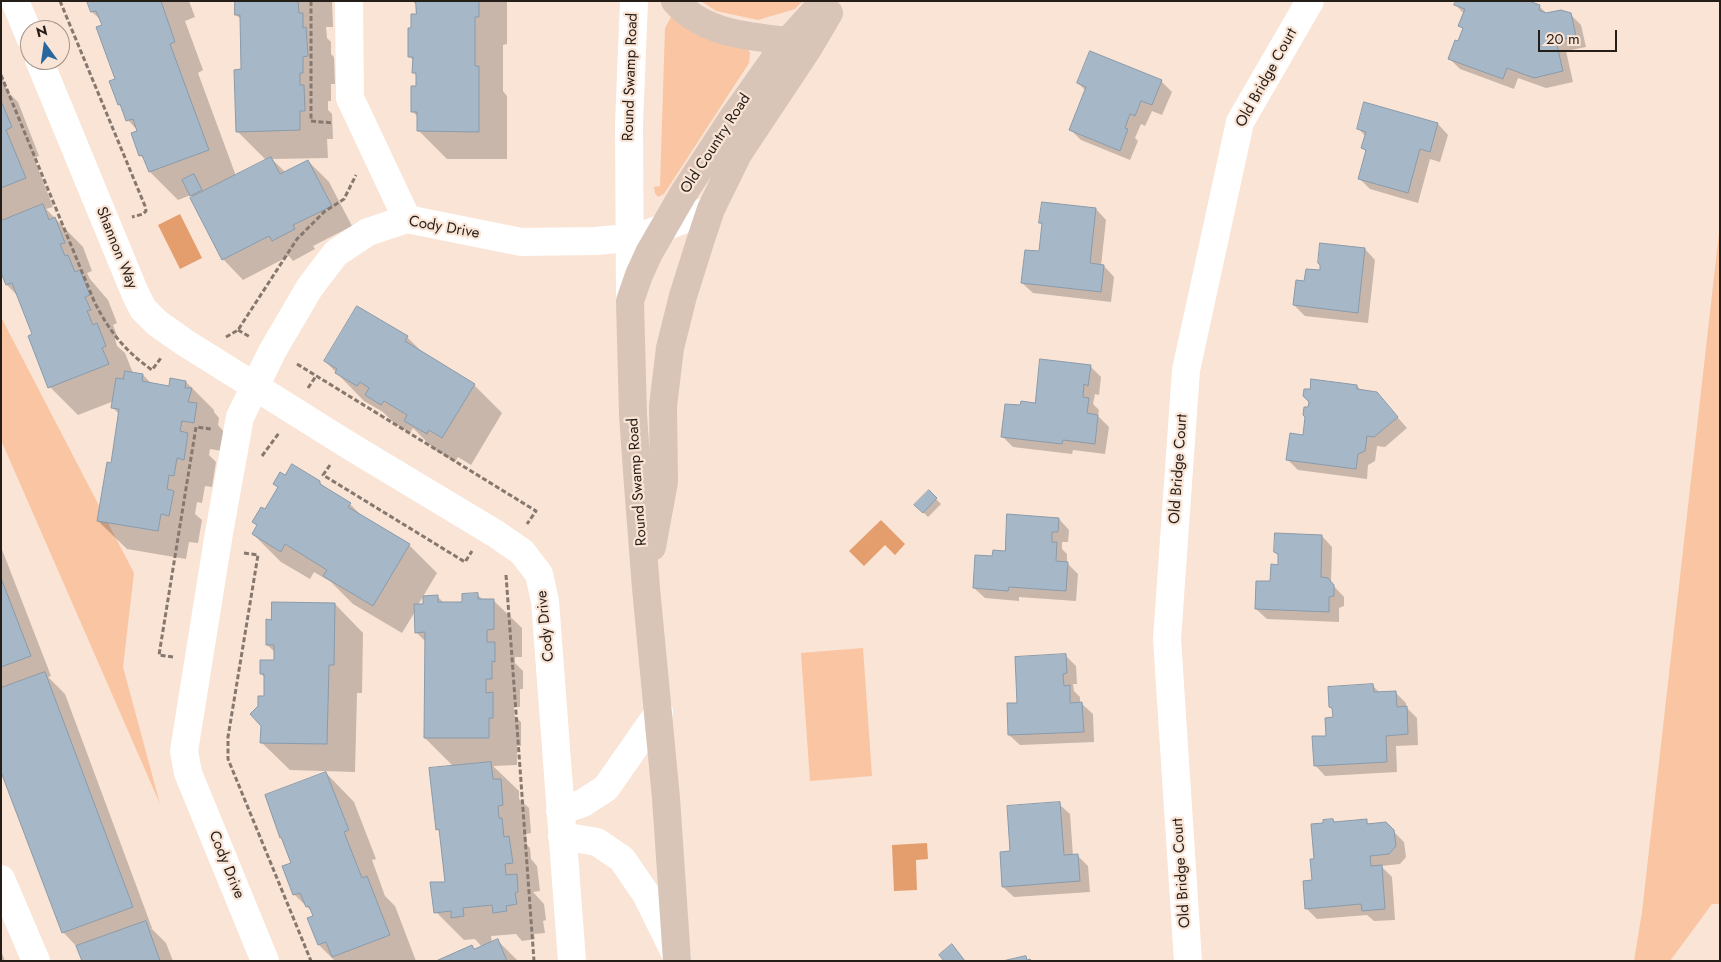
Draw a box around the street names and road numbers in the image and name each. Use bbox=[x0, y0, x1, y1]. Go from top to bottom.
street label: Round Swamp Road bbox=[620, 13, 642, 141]
street label: Old Bridge Court bbox=[1232, 25, 1302, 131]
street label: Old Country Road bbox=[677, 91, 755, 197]
street label: Shannon Way bbox=[91, 204, 141, 292]
street label: Cody Drive bbox=[407, 213, 481, 243]
street label: Old Bridge Court bbox=[1166, 413, 1192, 525]
street label: Round Swamp Road bbox=[625, 417, 651, 547]
street label: Cody Drive bbox=[533, 590, 559, 662]
street label: Old Bridge Court bbox=[1169, 817, 1195, 929]
street label: Cody Drive bbox=[204, 829, 248, 901]

